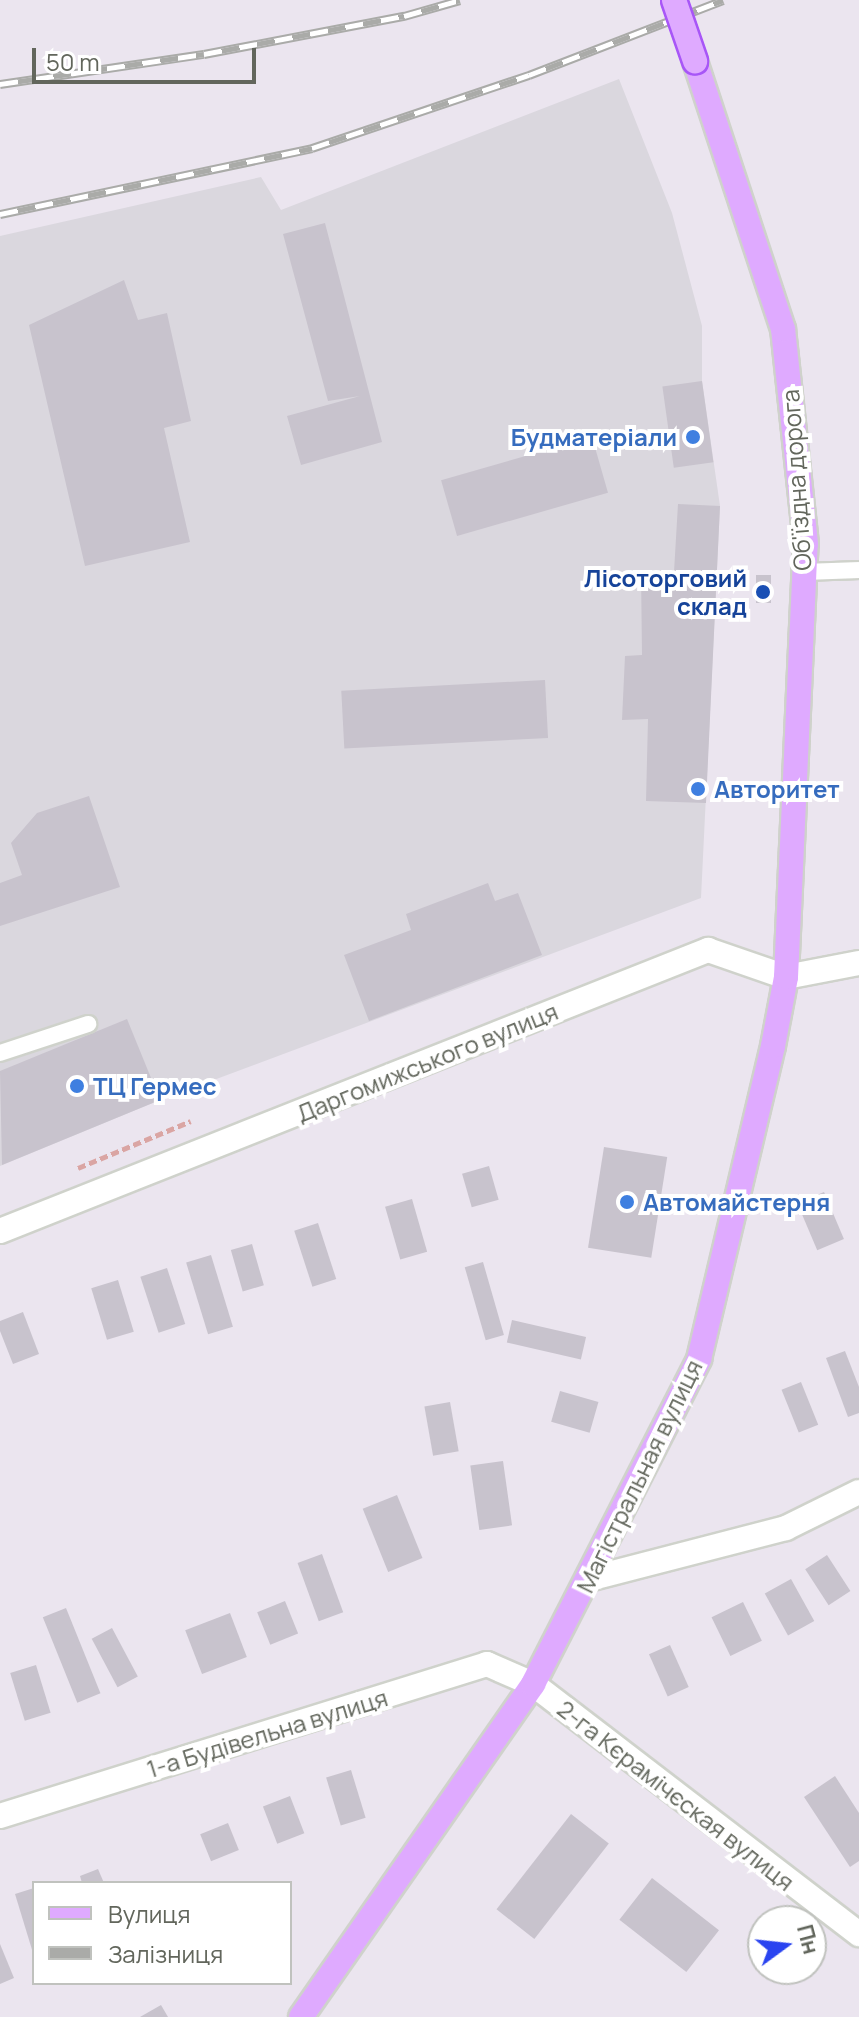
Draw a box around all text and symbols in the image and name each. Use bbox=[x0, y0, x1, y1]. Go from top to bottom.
scale bar bbox=[36, 32, 260, 82]
text: 50 m bbox=[46, 45, 100, 78]
street label: Об'їздна дорога bbox=[775, 388, 817, 572]
place label: Будматеріали bbox=[511, 423, 677, 451]
marker: Будматеріали bbox=[684, 428, 702, 446]
place label: Лісоторговий склад bbox=[584, 564, 747, 620]
marker: Лісоторговий склад bbox=[754, 583, 772, 601]
place label: Авторитет bbox=[714, 775, 840, 803]
marker: Авторитет bbox=[689, 780, 707, 798]
street label: Даргомижського вулиця bbox=[292, 996, 562, 1128]
place label: ТЦ Гермес bbox=[93, 1072, 217, 1100]
marker: ТЦ Гермес bbox=[68, 1077, 86, 1095]
place label: Автомайстерня bbox=[643, 1188, 830, 1216]
marker: Автомайстерня bbox=[618, 1193, 636, 1211]
street label: Магістральная вулиця bbox=[570, 1355, 708, 1597]
street label: 1-а Будівельна вулиця bbox=[143, 1683, 391, 1783]
street label: 2-га Кєрамічєская вулиця bbox=[552, 1694, 800, 1896]
legend bbox=[32, 1881, 292, 1985]
text: Вулиця bbox=[108, 1897, 190, 1930]
north arrow bbox=[747, 1905, 827, 1985]
text: Пн bbox=[790, 1921, 827, 1957]
text: Залізниця bbox=[108, 1937, 223, 1970]

